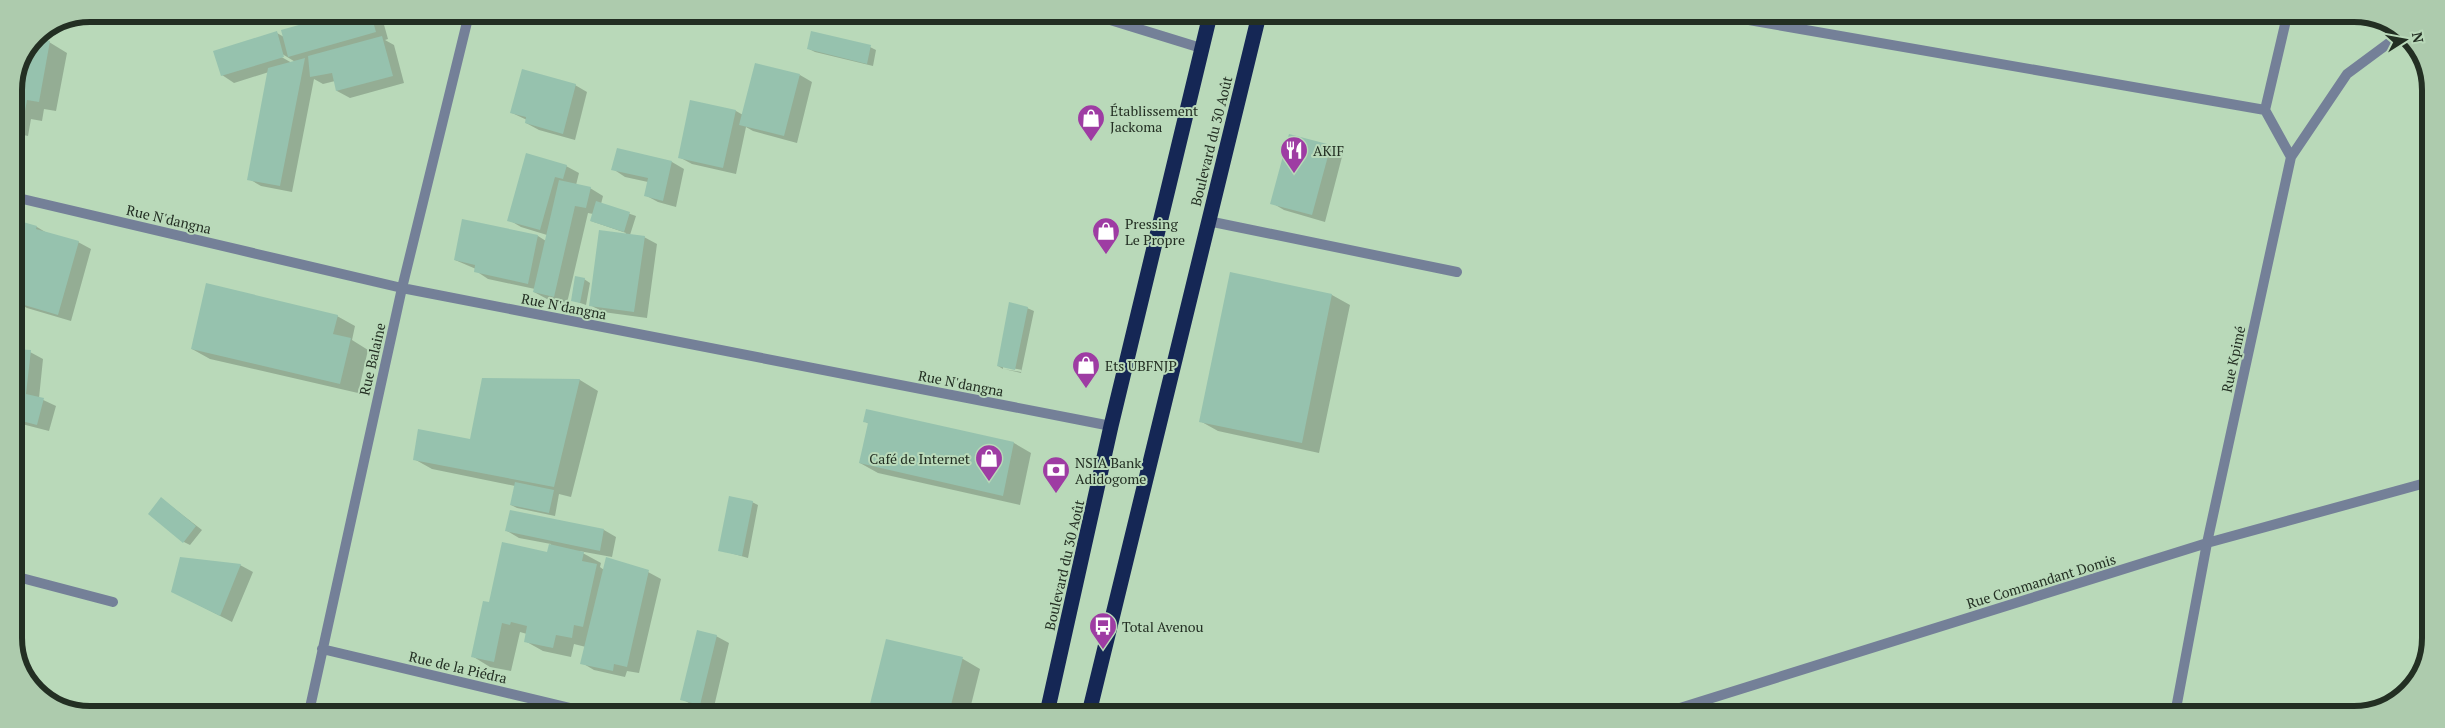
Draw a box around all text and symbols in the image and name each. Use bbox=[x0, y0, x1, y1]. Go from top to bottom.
north arrow bbox=[2380, 15, 2430, 65]
text: N bbox=[2408, 30, 2429, 45]
street label: Boulevard du 30 Août bbox=[1186, 73, 1237, 208]
place label: Établissement Jackoma bbox=[1110, 101, 1199, 136]
shop icon: Établissement Jackoma bbox=[1076, 103, 1106, 142]
restaurant icon: AKIF bbox=[1279, 135, 1309, 174]
place label: AKIF bbox=[1313, 141, 1344, 160]
street label: Rue N'dangna bbox=[125, 200, 213, 238]
place label: Pressing Le Propre bbox=[1125, 214, 1185, 249]
shop icon: Pressing Le Propre bbox=[1091, 216, 1121, 255]
street label: Rue N'dangna bbox=[520, 288, 608, 324]
street label: Rue Balaine bbox=[354, 321, 390, 397]
street label: Rue Kpimé bbox=[2217, 324, 2249, 394]
shop icon: Ets UBFNJP bbox=[1071, 350, 1101, 389]
place label: Ets UBFNJP bbox=[1105, 356, 1177, 375]
street label: Rue N'dangna bbox=[917, 365, 1005, 401]
shop icon: Café de Internet bbox=[974, 443, 1004, 482]
place label: Café de Internet bbox=[869, 449, 971, 468]
place label: NSIA Bank Adidogome bbox=[1075, 453, 1146, 488]
bank icon: NSIA Bank Adidogome bbox=[1041, 455, 1071, 494]
street label: Boulevard du 30 Août bbox=[1040, 497, 1088, 632]
street label: Rue Commandant Domis bbox=[1964, 549, 2118, 613]
bus stop icon: Total Avenou bbox=[1088, 611, 1118, 650]
place label: Total Avenou bbox=[1122, 617, 1204, 636]
street label: Rue de la Piédra bbox=[407, 646, 509, 688]

